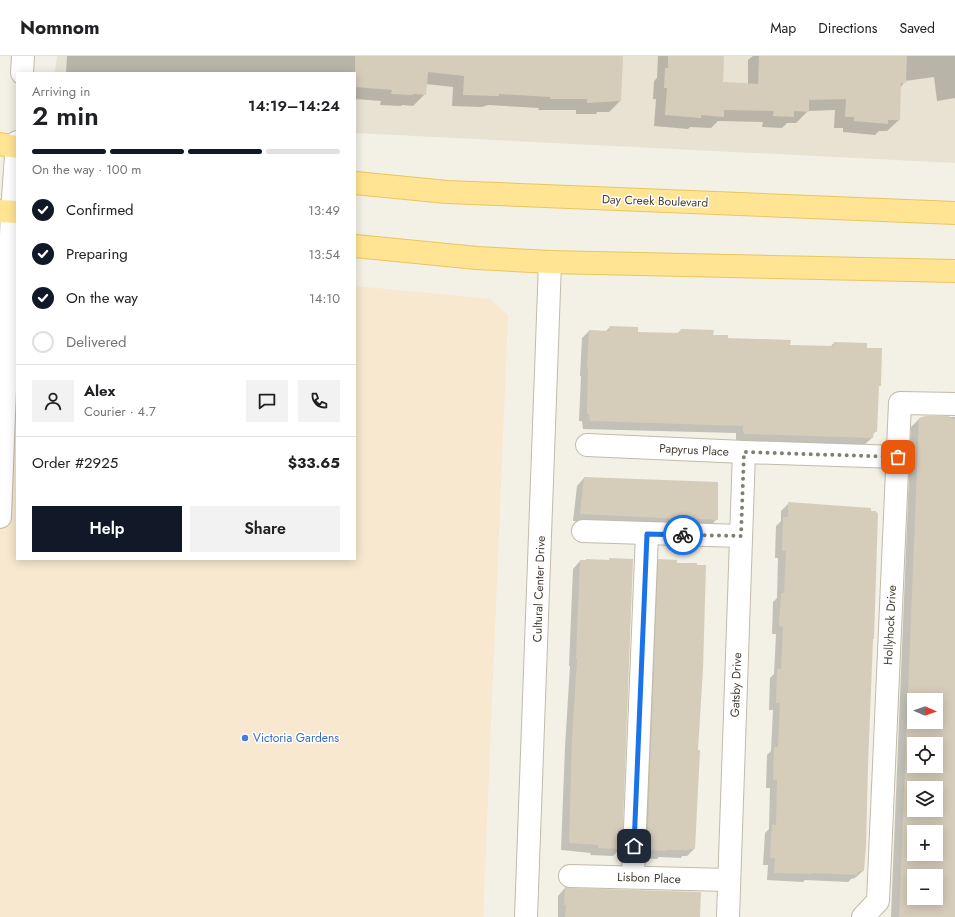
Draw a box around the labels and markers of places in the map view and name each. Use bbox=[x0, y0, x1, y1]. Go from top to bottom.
pin bbox=[881, 440, 915, 474]
place label: Victoria Gardens bbox=[253, 729, 339, 747]
marker: Victoria Gardens bbox=[240, 733, 250, 743]
pin bbox=[617, 829, 651, 863]

